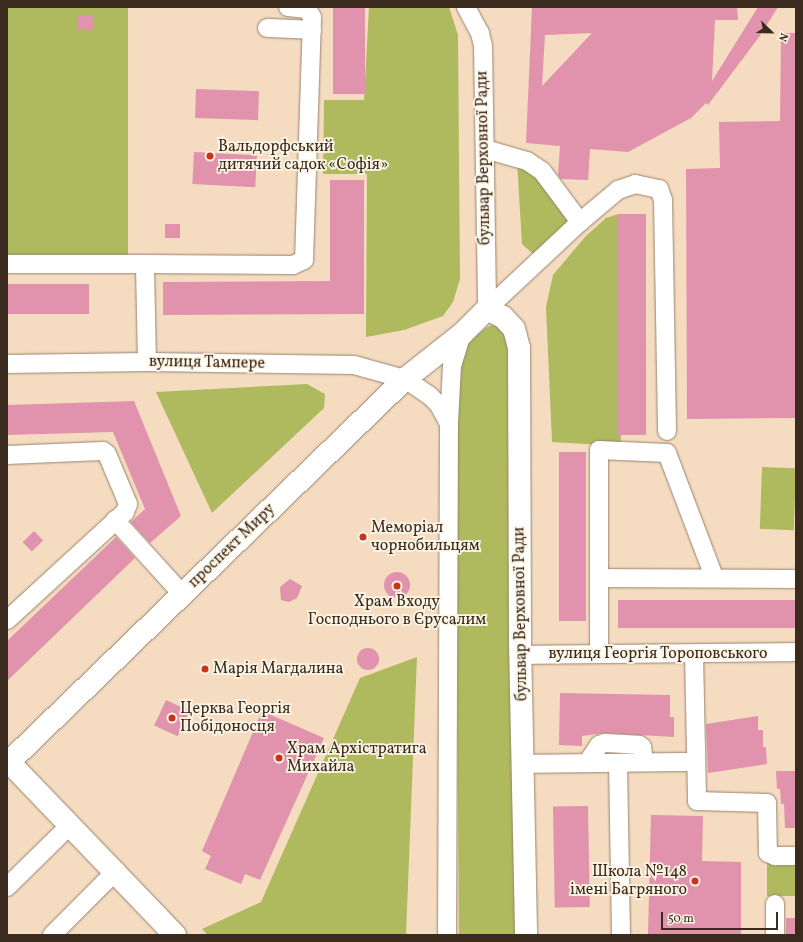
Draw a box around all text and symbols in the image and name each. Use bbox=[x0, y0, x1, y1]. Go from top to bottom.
north arrow bbox=[751, 12, 791, 52]
text: N bbox=[774, 30, 791, 43]
street label: бульвар Верховної Ради bbox=[473, 71, 495, 245]
place label: Вальдорфський дитячий садок «Софія» bbox=[218, 137, 389, 175]
marker: Вальдорфський дитячий садок «Софія» bbox=[205, 151, 215, 161]
street label: вулиця Тампере bbox=[149, 352, 265, 374]
street label: проспект Миру bbox=[185, 500, 279, 592]
place label: Меморіал чорнобильцям bbox=[371, 518, 480, 556]
street label: бульвар Верховної Ради bbox=[510, 527, 532, 701]
marker: Меморіал чорнобильцям bbox=[358, 532, 368, 542]
marker: Храм Входу Господнього в Єрусалим bbox=[392, 581, 402, 591]
place label: Храм Входу Господнього в Єрусалим bbox=[308, 592, 486, 630]
street label: вулиця Георгія Тороповського bbox=[548, 644, 768, 664]
place label: Марія Магдалина bbox=[213, 659, 343, 679]
marker: Марія Магдалина bbox=[200, 664, 210, 674]
place label: Церква Георгія Побідоносця bbox=[180, 699, 290, 737]
marker: Церква Георгія Побідоносця bbox=[167, 713, 177, 723]
place label: Храм Архістратига Михайла bbox=[287, 739, 427, 777]
marker: Храм Архістратига Михайла bbox=[274, 753, 284, 763]
place label: Школа №148 імені Багряного bbox=[570, 862, 687, 900]
marker: Школа №148 імені Багряного bbox=[690, 876, 700, 886]
scale bar bbox=[663, 904, 780, 930]
text: 50 m bbox=[668, 911, 694, 927]

